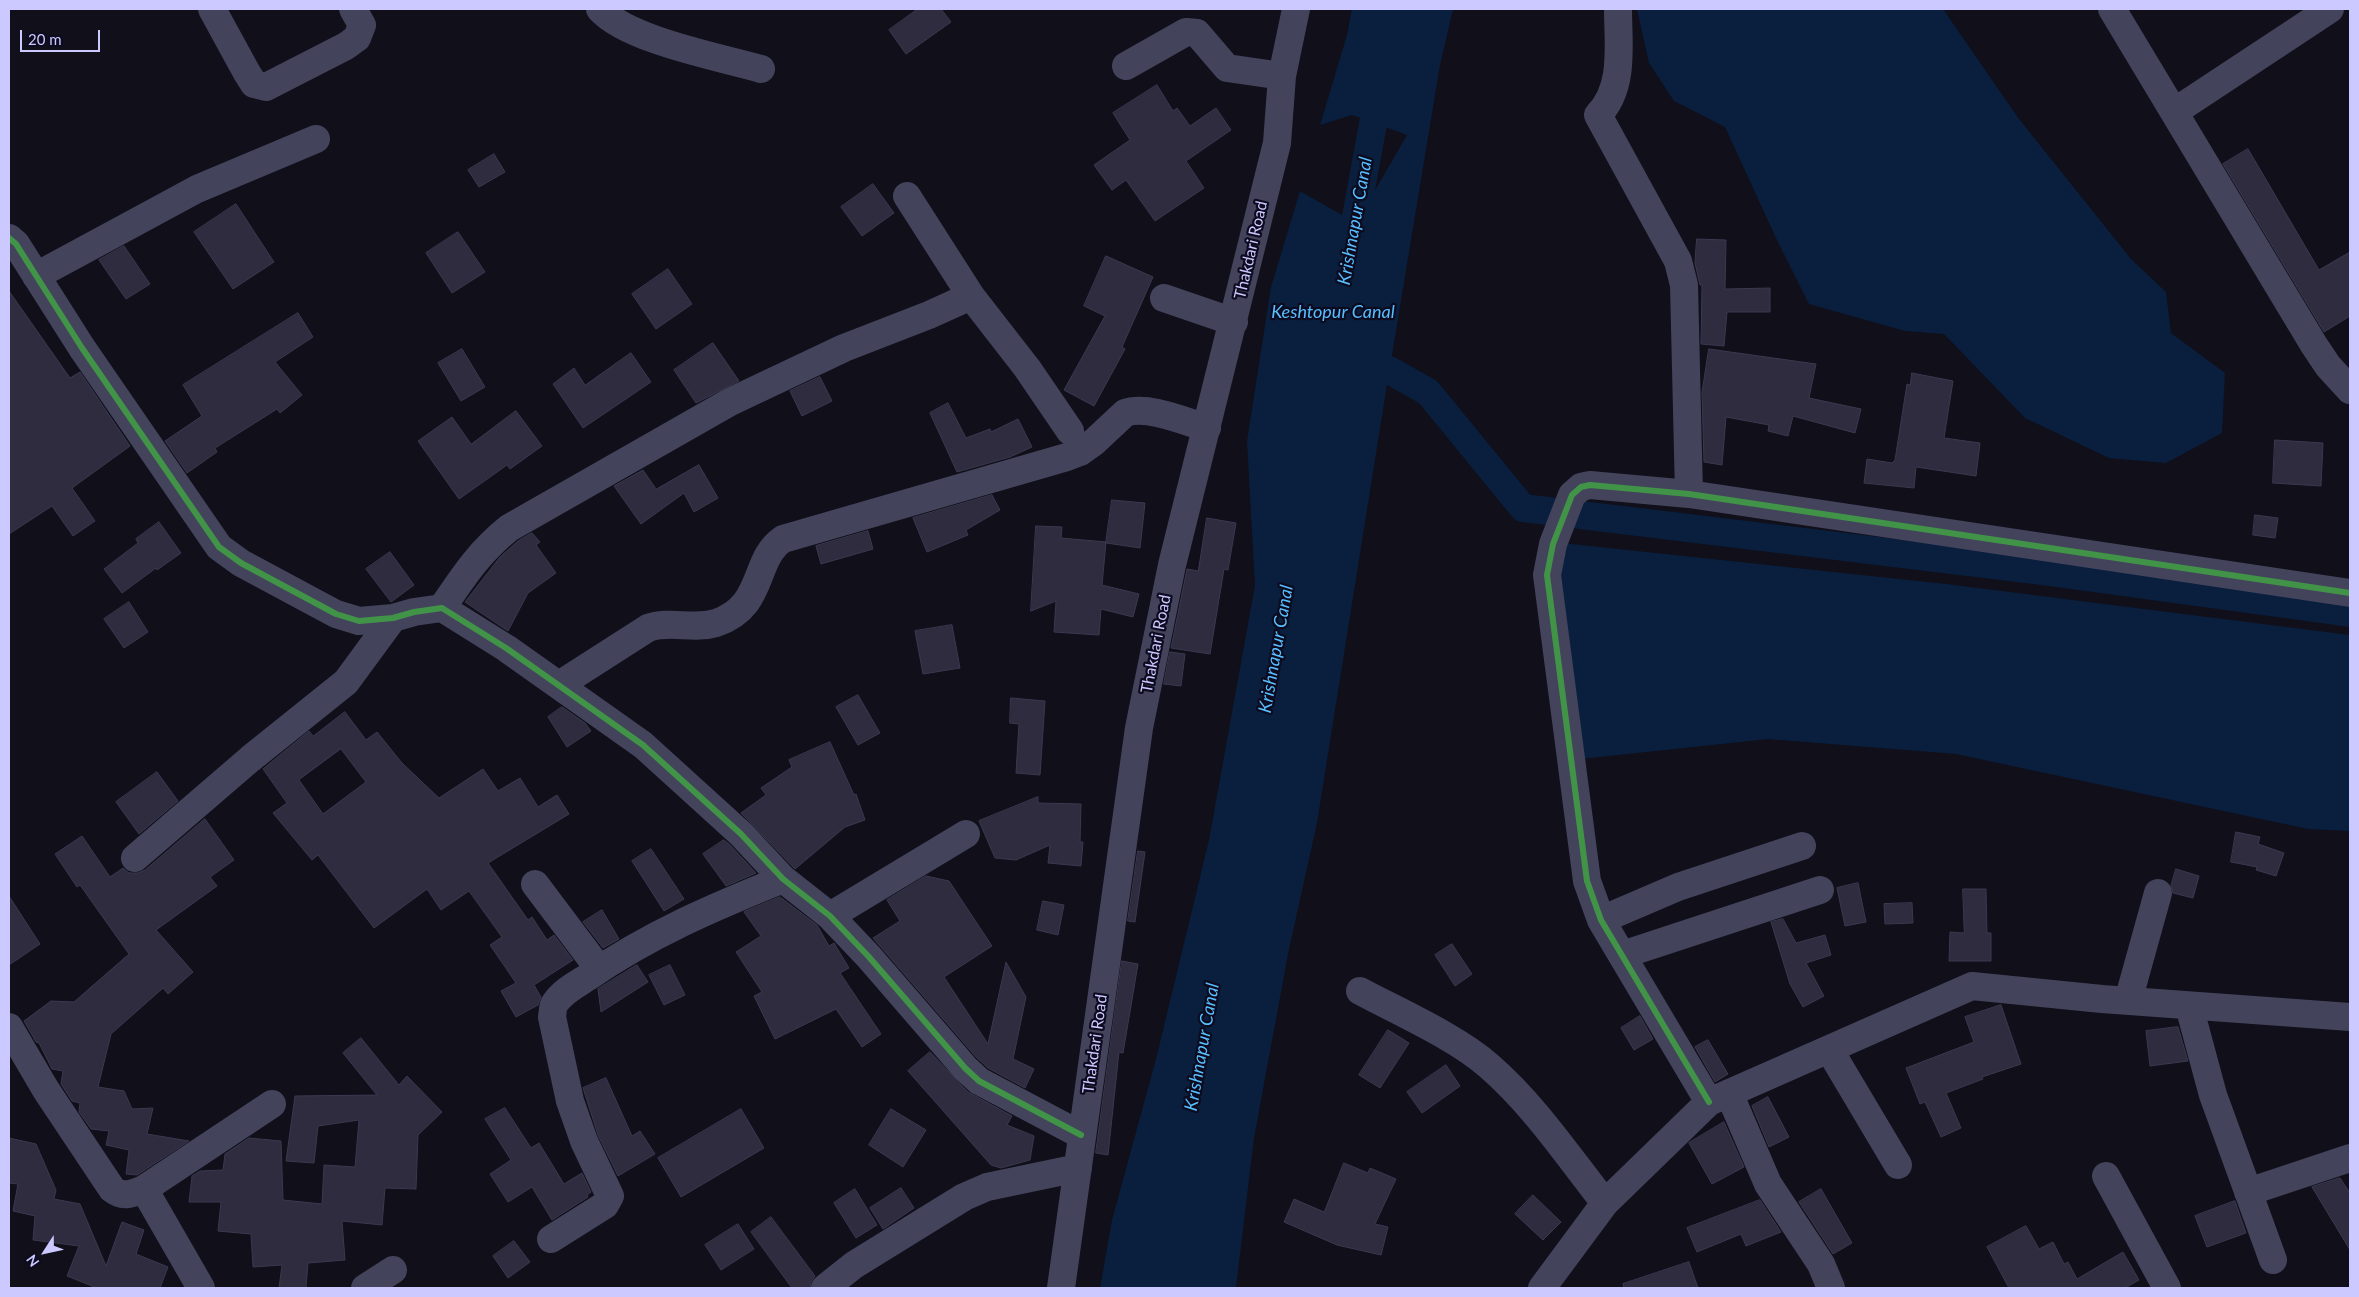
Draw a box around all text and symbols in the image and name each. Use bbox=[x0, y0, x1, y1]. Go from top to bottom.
scale bar bbox=[22, 20, 102, 52]
text: 20 m bbox=[28, 30, 62, 48]
water label: Krishnapur Canal bbox=[1333, 155, 1377, 287]
street label: Thakdari Road bbox=[1230, 199, 1272, 301]
water label: Keshtopur Canal bbox=[1271, 301, 1395, 323]
water label: Krishnapur Canal bbox=[1254, 583, 1298, 715]
street label: Thakdari Road bbox=[1137, 593, 1175, 695]
water label: Krishnapur Canal bbox=[1180, 981, 1224, 1113]
street label: Thakdari Road bbox=[1079, 993, 1111, 1095]
north arrow bbox=[20, 1227, 70, 1277]
text: N bbox=[22, 1252, 42, 1270]

